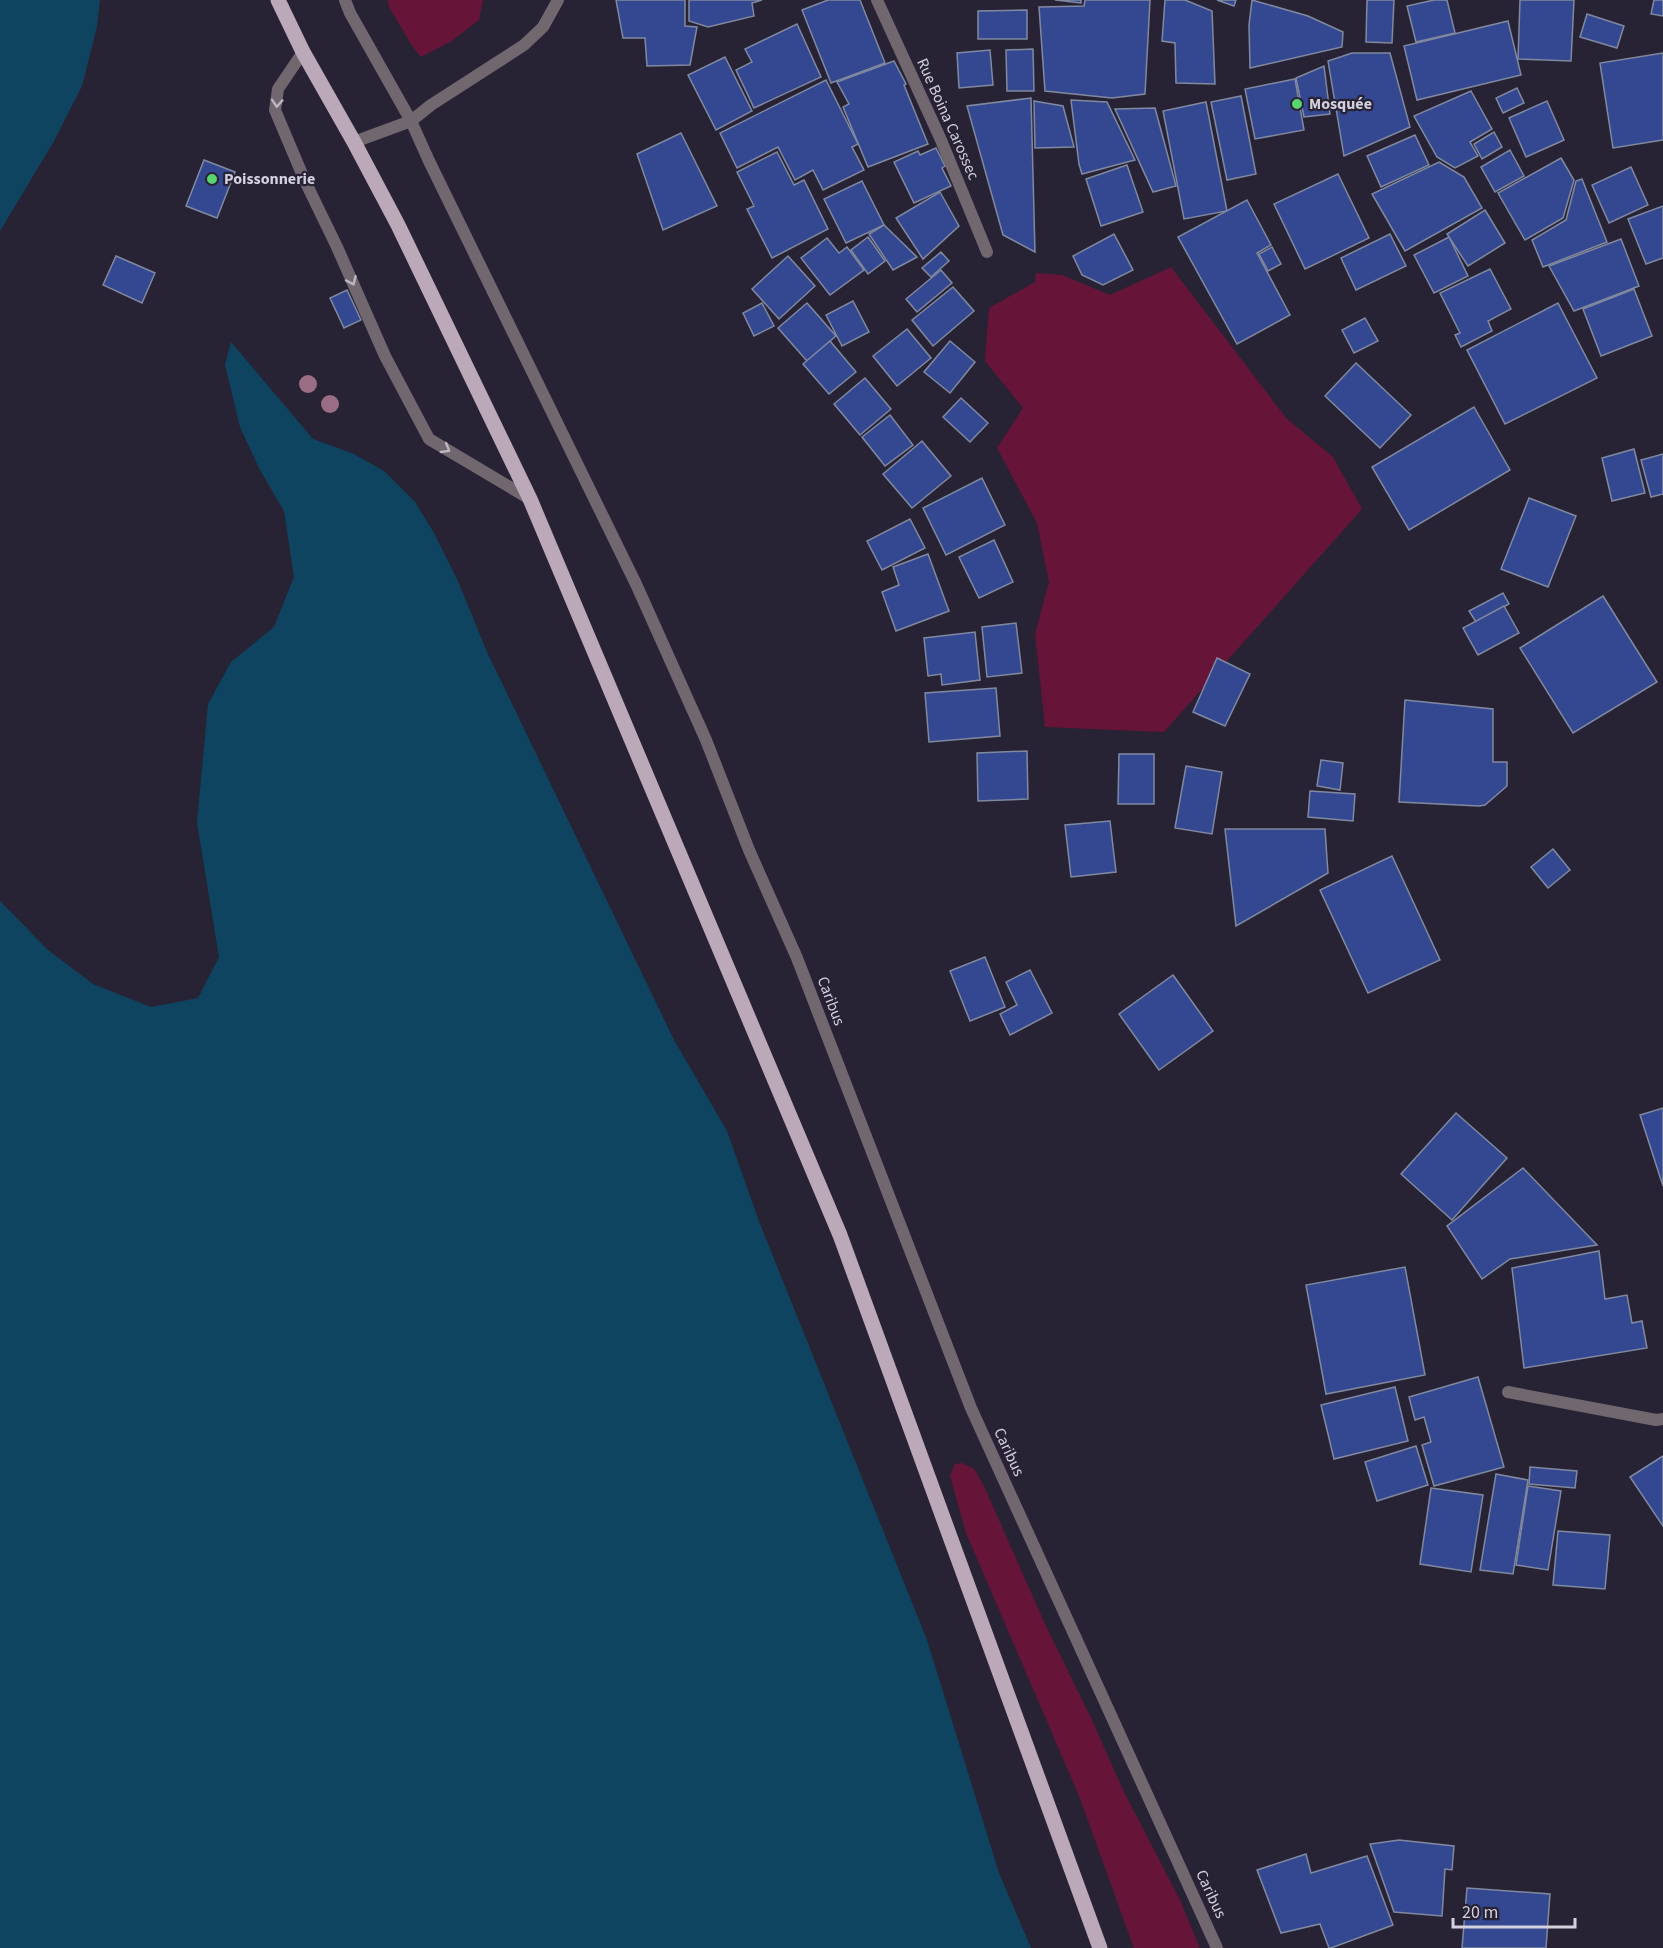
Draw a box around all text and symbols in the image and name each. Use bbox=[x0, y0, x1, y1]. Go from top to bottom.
street label: Rue Boina Carossec bbox=[911, 55, 985, 183]
place label: Mosquée bbox=[1309, 93, 1372, 115]
marker: Mosquée bbox=[1290, 97, 1304, 111]
one-way arrow bbox=[271, 98, 284, 108]
place label: Poissonnerie bbox=[224, 168, 315, 190]
marker: Poissonnerie bbox=[205, 172, 219, 186]
one-way arrow bbox=[345, 275, 357, 286]
one-way arrow bbox=[440, 441, 450, 453]
street label: Caribus bbox=[812, 973, 851, 1029]
street label: Caribus bbox=[988, 1424, 1030, 1480]
street label: Caribus bbox=[1190, 1866, 1232, 1922]
scale bar bbox=[1453, 1891, 1574, 1929]
text: 20 m bbox=[1462, 1900, 1498, 1925]

